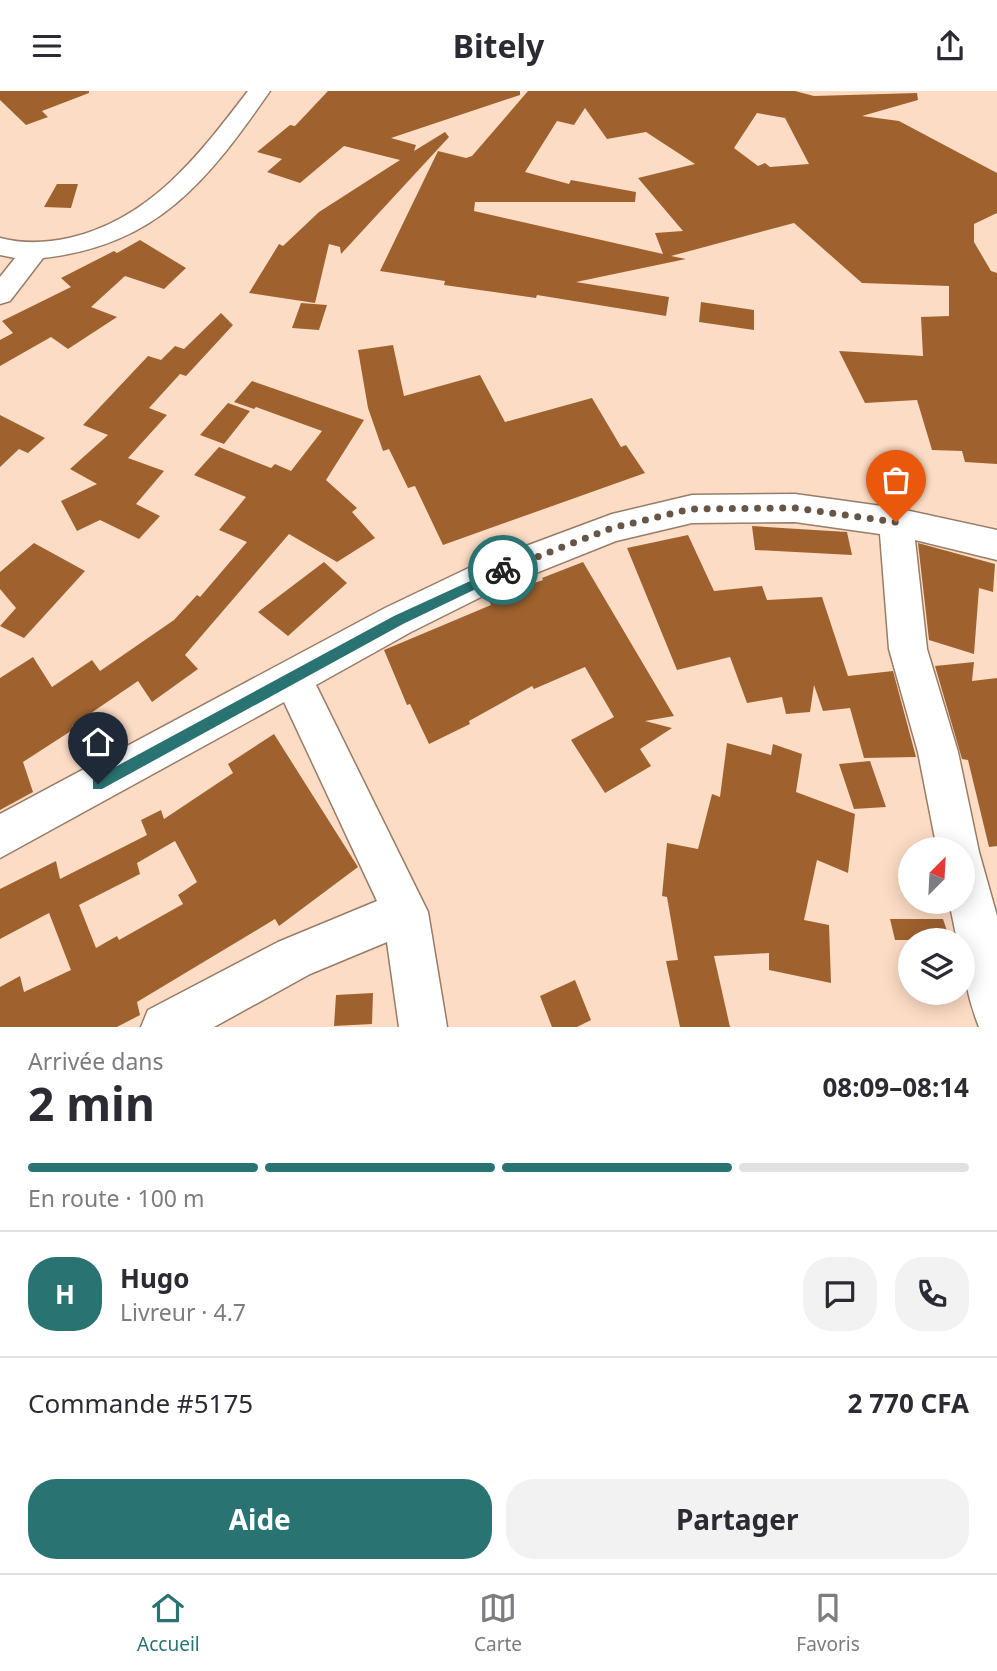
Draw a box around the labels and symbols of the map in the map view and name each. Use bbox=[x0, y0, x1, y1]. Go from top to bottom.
pin bbox=[866, 450, 926, 522]
courier bbox=[468, 535, 538, 605]
pin bbox=[68, 712, 128, 784]
north arrow bbox=[898, 837, 975, 913]

